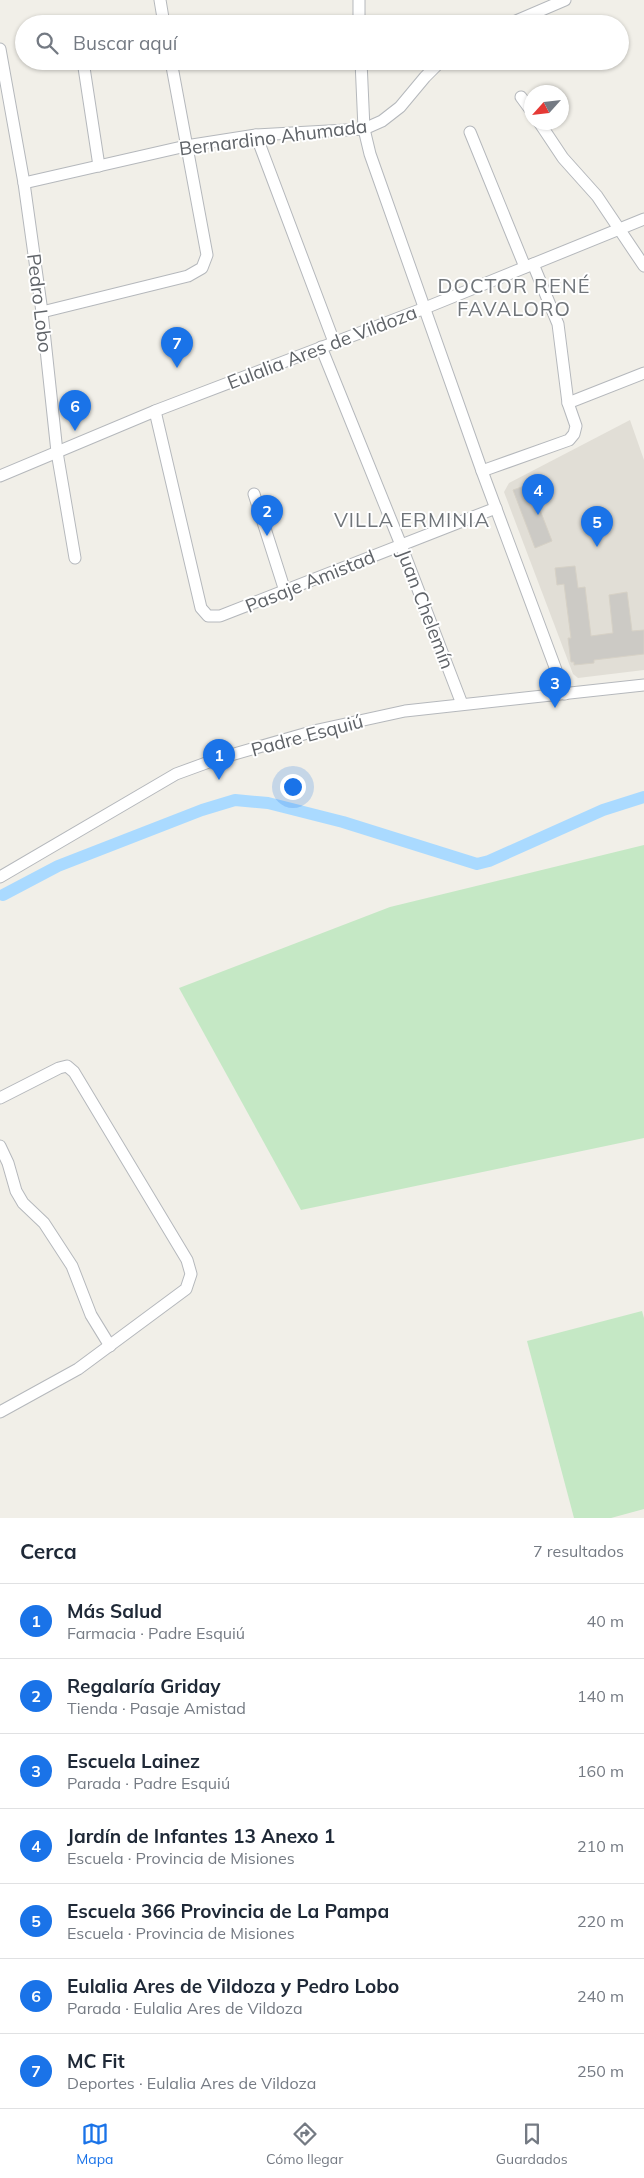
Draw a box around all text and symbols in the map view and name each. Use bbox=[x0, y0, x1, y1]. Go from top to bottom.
search box bbox=[15, 15, 629, 70]
icon: search bbox=[33, 29, 61, 57]
text: Buscar aquí bbox=[73, 31, 177, 55]
north arrow bbox=[524, 85, 569, 130]
street label: Bernardino Ahumada bbox=[178, 114, 368, 160]
street label: Pedro Lobo bbox=[22, 252, 58, 354]
district label: DOCTOR RENÉ FAVALORO bbox=[438, 273, 590, 321]
street label: Eulalia Ares de Vildoza bbox=[224, 300, 420, 394]
pin: 7 bbox=[161, 327, 193, 368]
pin: 6 bbox=[59, 390, 91, 431]
pin: 4 bbox=[522, 474, 554, 515]
pin: 2 bbox=[251, 495, 283, 536]
pin: 5 bbox=[581, 506, 613, 547]
district label: VILLA ERMINIA bbox=[334, 507, 490, 532]
street label: Pasaje Amistad bbox=[242, 544, 378, 618]
street label: Juan Chelemín bbox=[392, 546, 460, 672]
pin: 3 bbox=[539, 667, 571, 708]
street label: Padre Esquiú bbox=[248, 709, 366, 761]
pin: 1 bbox=[203, 739, 235, 780]
your location bbox=[280, 774, 306, 800]
text: Cerca bbox=[20, 1538, 77, 1564]
text: 7 resultados bbox=[533, 1541, 624, 1561]
text: Más Salud bbox=[67, 1599, 162, 1623]
text: 1 bbox=[31, 1611, 41, 1631]
text: 40 m bbox=[587, 1611, 624, 1631]
text: Farmacia · Padre Esquiú bbox=[67, 1623, 245, 1643]
text: Regalaría Griday bbox=[67, 1674, 221, 1698]
text: 2 bbox=[31, 1686, 41, 1706]
text: 140 m bbox=[577, 1686, 624, 1706]
text: Tienda · Pasaje Amistad bbox=[67, 1698, 246, 1718]
text: Escuela Lainez bbox=[67, 1749, 200, 1773]
text: 3 bbox=[31, 1761, 41, 1781]
text: 160 m bbox=[577, 1761, 624, 1781]
text: Parada · Padre Esquiú bbox=[67, 1773, 230, 1793]
text: Jardín de Infantes 13 Anexo 1 bbox=[67, 1824, 335, 1848]
text: 4 bbox=[31, 1836, 41, 1856]
text: 210 m bbox=[577, 1836, 624, 1856]
text: Escuela · Provincia de Misiones bbox=[67, 1848, 295, 1868]
text: Escuela 366 Provincia de La Pampa bbox=[67, 1899, 389, 1923]
text: 5 bbox=[31, 1911, 41, 1931]
text: 220 m bbox=[577, 1911, 624, 1931]
text: Escuela · Provincia de Misiones bbox=[67, 1923, 295, 1943]
text: Eulalia Ares de Vildoza y Pedro Lobo bbox=[67, 1974, 399, 1998]
text: 6 bbox=[31, 1986, 41, 2006]
text: 240 m bbox=[577, 1986, 624, 2006]
text: Parada · Eulalia Ares de Vildoza bbox=[67, 1998, 303, 2018]
text: MC Fit bbox=[67, 2049, 125, 2073]
text: 7 bbox=[31, 2061, 41, 2081]
text: 250 m bbox=[577, 2061, 624, 2081]
text: Deportes · Eulalia Ares de Vildoza bbox=[67, 2073, 316, 2093]
tab: Mapa bbox=[76, 2120, 114, 2168]
tab: Cómo llegar bbox=[266, 2120, 343, 2168]
tab: Guardados bbox=[496, 2120, 568, 2168]

